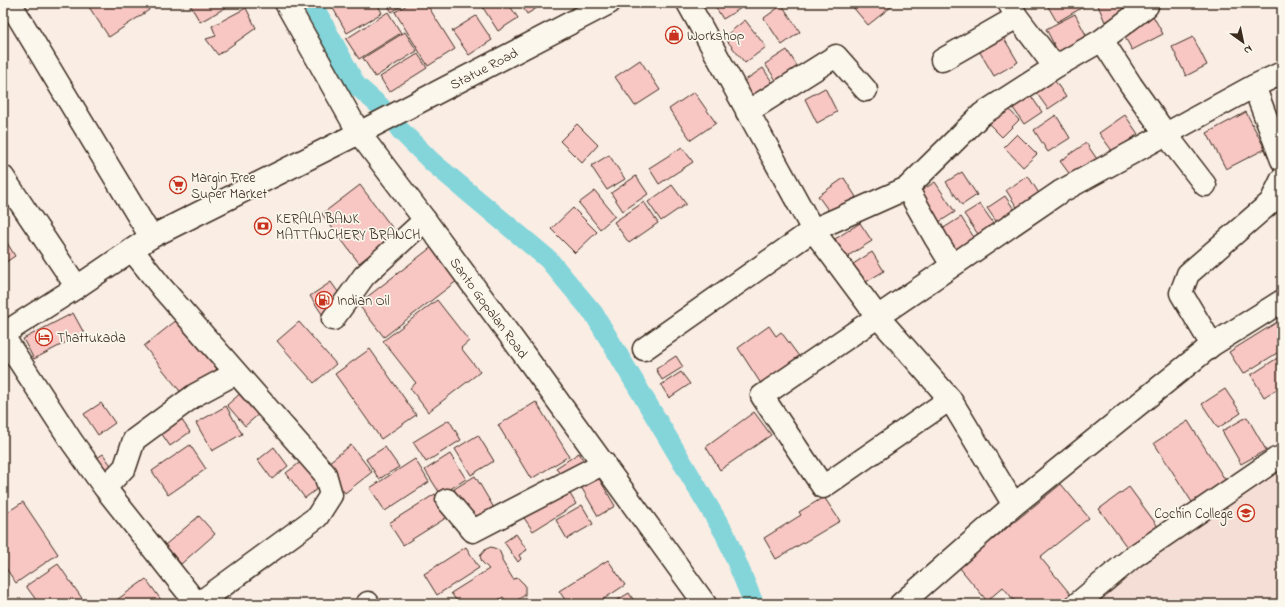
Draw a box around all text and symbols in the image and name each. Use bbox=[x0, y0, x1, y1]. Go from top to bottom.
north arrow bbox=[1223, 22, 1263, 62]
shop icon: Workshop bbox=[664, 25, 684, 45]
place label: Workshop bbox=[687, 26, 745, 47]
text: N bbox=[1240, 41, 1255, 58]
street label: Statue Road bbox=[447, 43, 522, 96]
place label: Margin Free Super Market bbox=[191, 168, 267, 205]
supermarket icon: Margin Free Super Market bbox=[168, 175, 188, 195]
place label: KERALA BANK MATTANCHERY BRANCH bbox=[276, 209, 420, 246]
bank icon: KERALA BANK MATTANCHERY BRANCH bbox=[253, 216, 273, 236]
street label: Santo Gopalan Road bbox=[444, 253, 533, 363]
fuel station icon: Indian Oil bbox=[314, 290, 334, 310]
place label: Indian Oil bbox=[337, 291, 390, 312]
hotel icon: Thattukada bbox=[34, 327, 54, 347]
place label: Thattukada bbox=[57, 328, 126, 349]
school or university icon: Cochin College bbox=[1236, 503, 1256, 523]
place label: Cochin College bbox=[1154, 504, 1234, 526]

